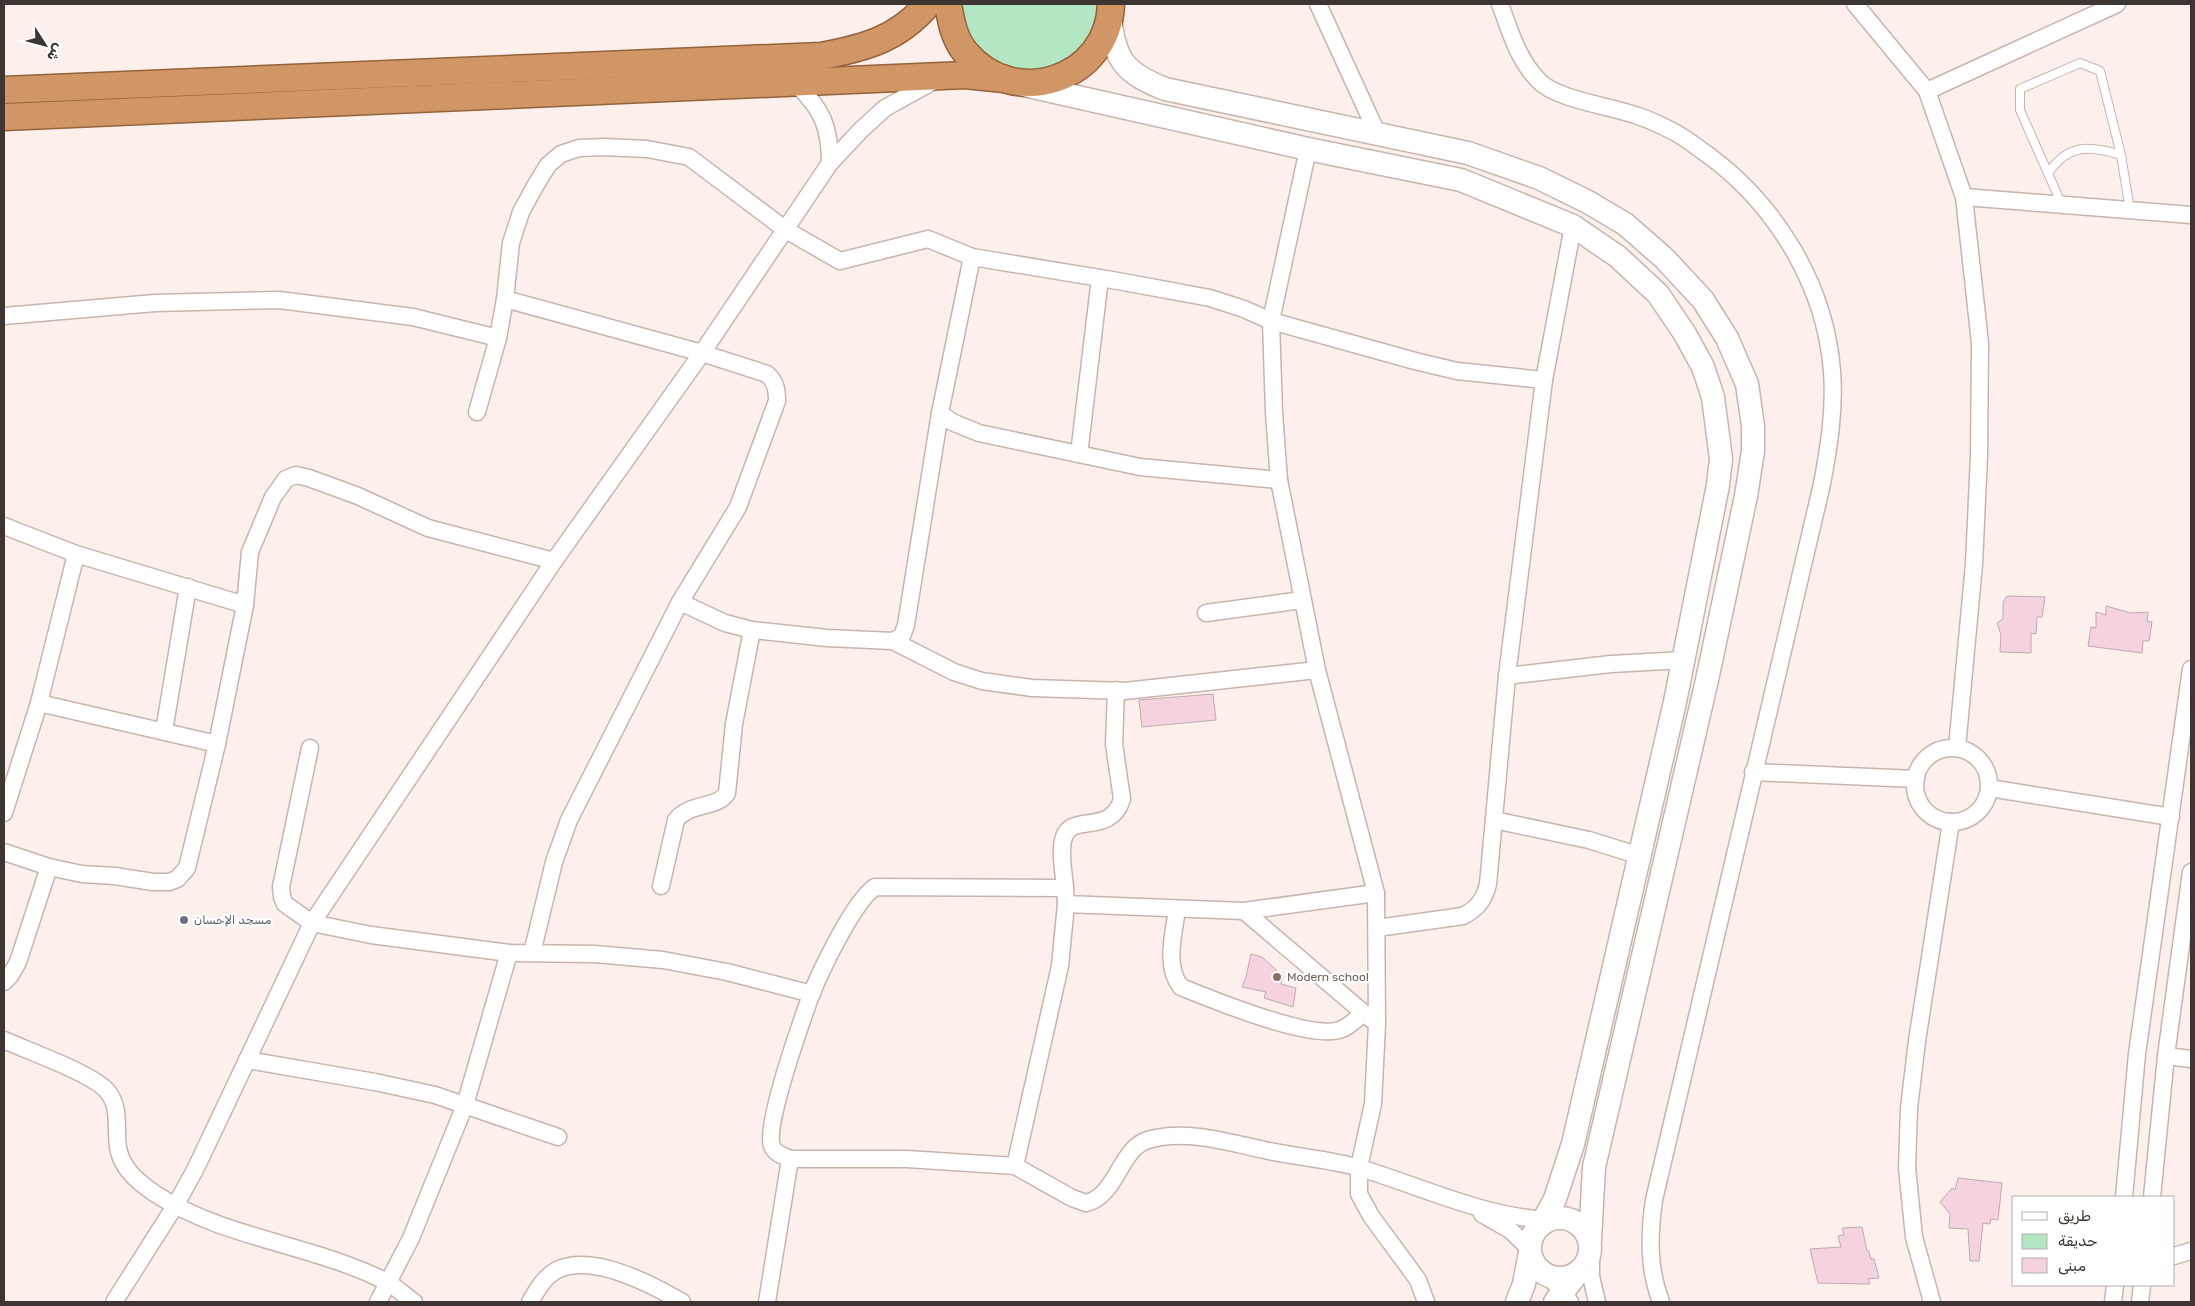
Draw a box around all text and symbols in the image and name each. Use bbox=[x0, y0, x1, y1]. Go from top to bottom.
north arrow bbox=[20, 20, 70, 70]
text: ش bbox=[43, 40, 67, 65]
place label: مسجد الإحسان bbox=[194, 913, 272, 927]
marker: مسجد الإحسان bbox=[178, 914, 190, 926]
place label: Modern school bbox=[1287, 970, 1369, 984]
marker: Modern school bbox=[1271, 971, 1283, 983]
legend bbox=[2012, 1196, 2175, 1286]
text: طريق bbox=[2058, 1207, 2091, 1225]
text: حديقة bbox=[2058, 1232, 2098, 1250]
text: مبنى bbox=[2058, 1257, 2086, 1275]

